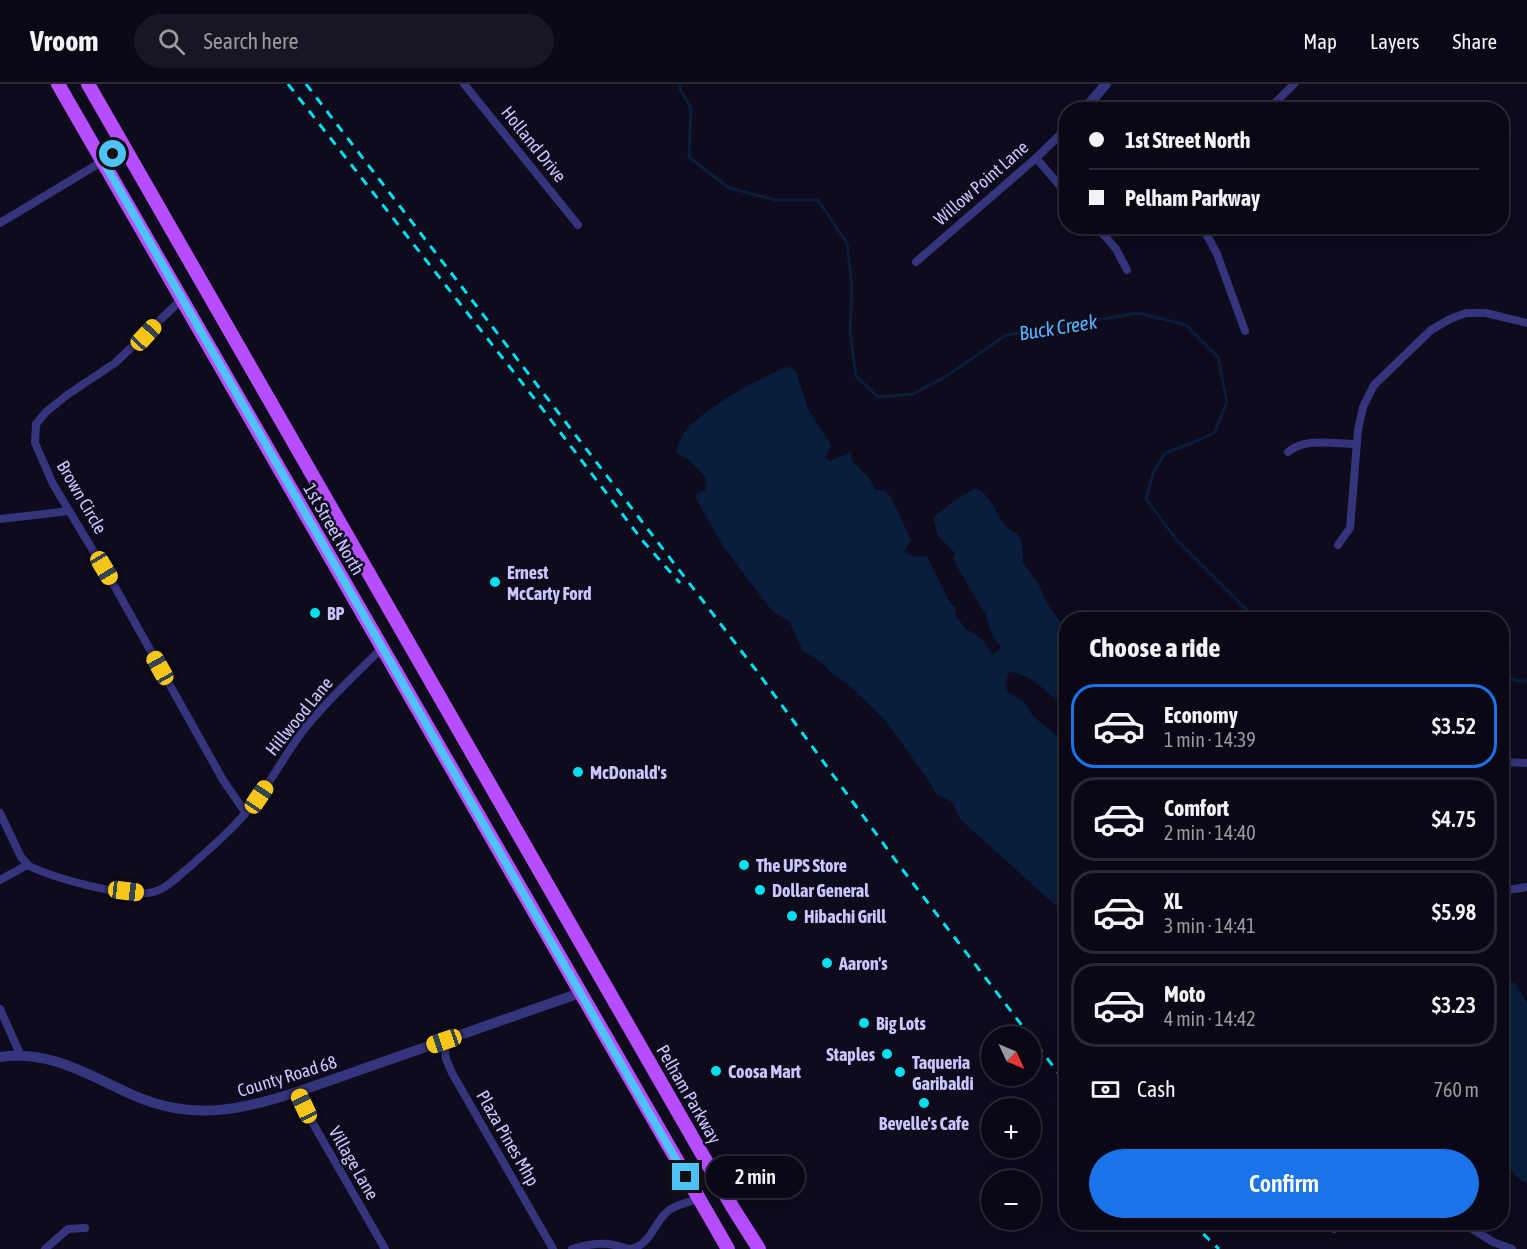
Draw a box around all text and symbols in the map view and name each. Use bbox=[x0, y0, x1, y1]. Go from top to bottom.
search box bbox=[134, 14, 554, 68]
text: Vroom bbox=[30, 25, 98, 57]
icon: search bbox=[155, 25, 188, 58]
text: Search here bbox=[203, 28, 298, 54]
text: Map bbox=[1303, 29, 1337, 53]
text: Layers bbox=[1370, 29, 1420, 53]
text: Share bbox=[1453, 29, 1497, 53]
street label: Holland Drive bbox=[497, 102, 571, 186]
text: 1st Street North bbox=[1125, 127, 1250, 153]
street label: Willow Point Lane bbox=[930, 136, 1032, 230]
route start bbox=[99, 140, 126, 167]
text: Pelham Parkway bbox=[1125, 185, 1260, 211]
water label: Buck Creek bbox=[1017, 309, 1099, 345]
car bbox=[127, 316, 165, 354]
street label: Brown Circle bbox=[53, 457, 111, 537]
street label: 1st Street North bbox=[299, 479, 369, 579]
car bbox=[87, 548, 121, 588]
place label: Ernest McCarty Ford bbox=[507, 562, 592, 604]
marker: Ernest McCarty Ford bbox=[488, 575, 502, 589]
place label: BP bbox=[327, 603, 345, 624]
marker: BP bbox=[308, 606, 322, 620]
text: Choose a ride bbox=[1089, 632, 1221, 663]
car bbox=[143, 648, 177, 688]
street label: Hillwood Lane bbox=[261, 673, 337, 759]
icon: car bbox=[1092, 699, 1146, 753]
text: Economy bbox=[1164, 702, 1238, 728]
text: $3.52 bbox=[1432, 713, 1476, 739]
text: 1 min · 14:39 bbox=[1164, 728, 1256, 751]
place label: McDonald's bbox=[590, 762, 667, 783]
marker: McDonald's bbox=[571, 765, 585, 779]
car bbox=[241, 777, 277, 817]
icon: car bbox=[1092, 792, 1146, 846]
text: Comfort bbox=[1164, 795, 1229, 821]
text: $4.75 bbox=[1432, 806, 1476, 832]
text: 2 min · 14:40 bbox=[1164, 821, 1256, 844]
place label: The UPS Store bbox=[756, 855, 847, 876]
marker: The UPS Store bbox=[737, 858, 751, 872]
car bbox=[107, 880, 145, 902]
place label: Dollar General bbox=[772, 880, 869, 901]
marker: Dollar General bbox=[753, 883, 767, 897]
icon: car bbox=[1092, 885, 1146, 939]
text: XL bbox=[1164, 888, 1182, 914]
text: $5.98 bbox=[1432, 899, 1476, 925]
place label: Hibachi Grill bbox=[804, 906, 886, 927]
marker: Hibachi Grill bbox=[785, 909, 799, 923]
text: 3 min · 14:41 bbox=[1164, 914, 1256, 937]
place label: Aaron's bbox=[838, 953, 888, 974]
marker: Aaron's bbox=[820, 956, 834, 970]
icon: car bbox=[1092, 978, 1146, 1032]
text: Moto bbox=[1164, 981, 1206, 1007]
text: $3.23 bbox=[1432, 992, 1476, 1018]
text: 4 min · 14:42 bbox=[1164, 1007, 1256, 1030]
place label: Big Lots bbox=[876, 1013, 926, 1034]
marker: Big Lots bbox=[857, 1016, 871, 1030]
north arrow bbox=[981, 1026, 1041, 1086]
map controls bbox=[981, 1026, 1041, 1230]
car bbox=[424, 1027, 464, 1055]
street label: Pelham Parkway bbox=[652, 1041, 726, 1147]
place label: Staples bbox=[826, 1044, 876, 1065]
marker: Staples bbox=[880, 1047, 894, 1061]
street label: County Road 68 bbox=[235, 1051, 339, 1101]
place label: Taqueria Garibaldi bbox=[912, 1052, 974, 1094]
place label: Coosa Mart bbox=[728, 1061, 802, 1082]
marker: Coosa Mart bbox=[709, 1064, 723, 1078]
marker: Taqueria Garibaldi bbox=[893, 1065, 907, 1079]
icon: cash bbox=[1089, 1073, 1122, 1106]
text: Cash bbox=[1137, 1076, 1176, 1102]
text: 760 m bbox=[1434, 1078, 1479, 1101]
car bbox=[288, 1086, 320, 1126]
street label: Plaza Pines Mhp bbox=[472, 1086, 544, 1190]
marker: Bevelle's Cafe bbox=[917, 1096, 931, 1110]
button: + bbox=[981, 1098, 1041, 1158]
place label: Bevelle's Cafe bbox=[879, 1113, 969, 1134]
street label: Village Lane bbox=[325, 1123, 383, 1203]
button: Confirm bbox=[1089, 1149, 1479, 1218]
callout: 2 min bbox=[707, 1156, 806, 1198]
route end bbox=[672, 1163, 699, 1190]
text: 2 min bbox=[735, 1165, 776, 1188]
button: − bbox=[981, 1170, 1041, 1230]

